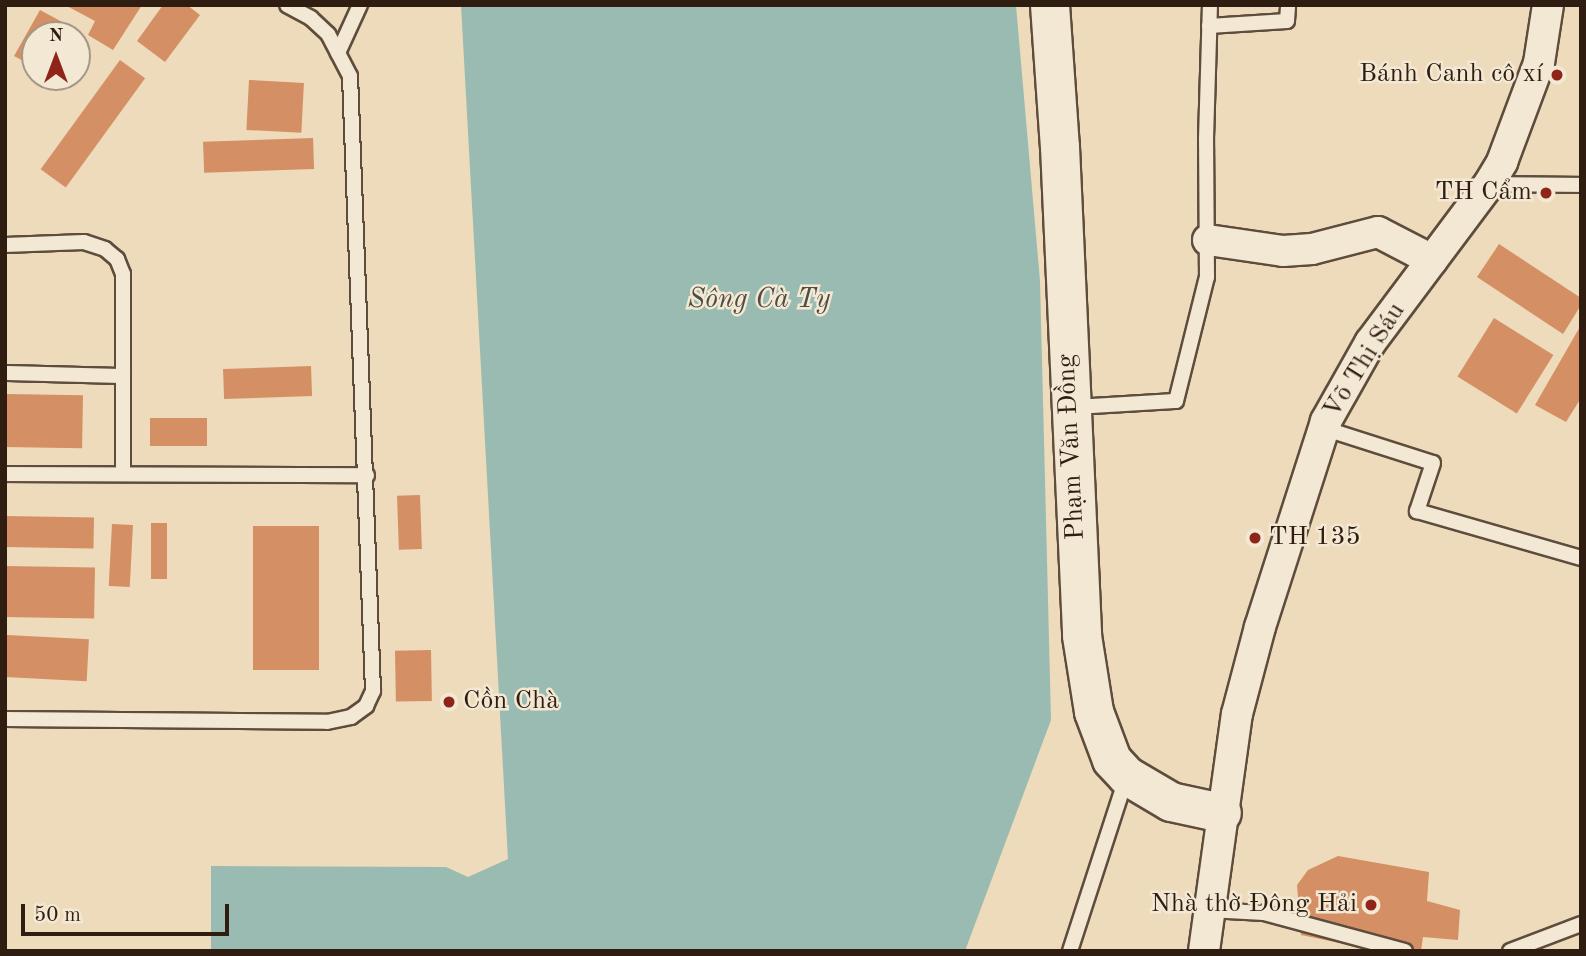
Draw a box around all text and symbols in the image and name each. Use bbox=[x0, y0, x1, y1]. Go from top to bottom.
north arrow bbox=[21, 21, 91, 91]
text: N bbox=[49, 27, 63, 46]
place label: Bánh Canh cô xí bbox=[1359, 59, 1543, 91]
marker: Bánh Canh cô xí bbox=[1549, 67, 1565, 83]
place label: TH Cẩm bbox=[1435, 177, 1532, 209]
marker: TH Cẩm bbox=[1538, 185, 1554, 201]
water label: Sông Cà Ty bbox=[688, 283, 830, 317]
street label: Võ Thị Sáu bbox=[1317, 298, 1413, 424]
street label: Phạm Văn Đồng bbox=[1052, 353, 1092, 541]
place label: TH 135 bbox=[1269, 522, 1361, 554]
marker: TH 135 bbox=[1247, 530, 1263, 546]
place label: Cồn Chà bbox=[463, 686, 559, 718]
marker: Cồn Chà bbox=[441, 694, 457, 710]
place label: Nhà thờ Đông Hải bbox=[1151, 889, 1357, 921]
scale bar bbox=[24, 890, 233, 934]
marker: Nhà thờ Đông Hải bbox=[1363, 897, 1379, 913]
text: 50 m bbox=[34, 905, 81, 926]

